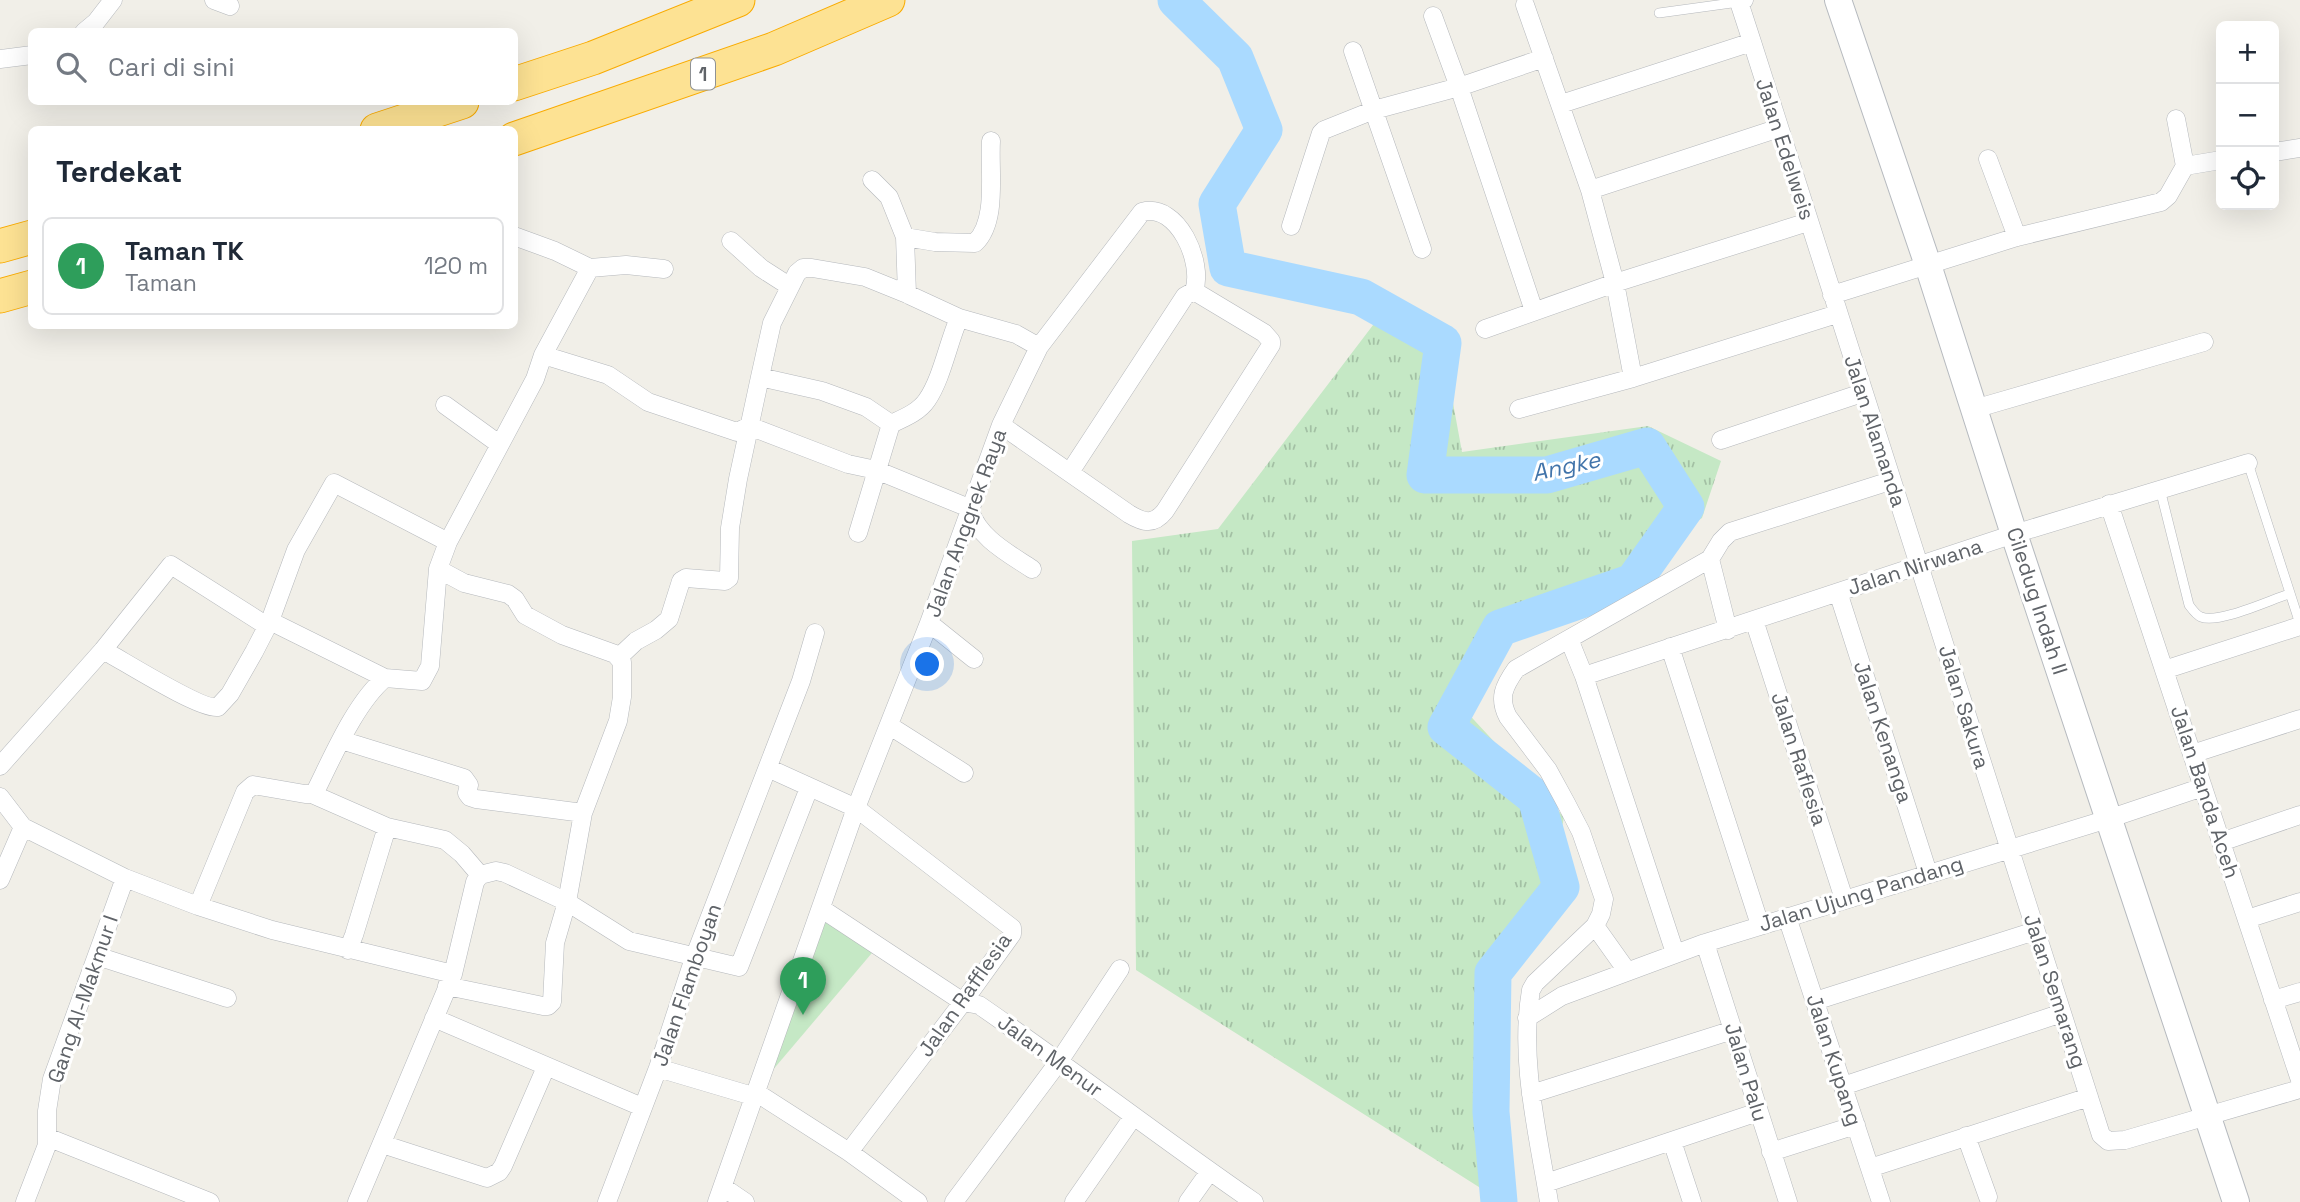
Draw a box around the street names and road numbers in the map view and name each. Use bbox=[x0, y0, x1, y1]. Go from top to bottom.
road number: 1 bbox=[691, 58, 715, 90]
street label: Jalan Edelweis bbox=[1750, 74, 1821, 223]
street label: Jalan Alamanda bbox=[1838, 351, 1913, 510]
street label: Jalan Anggrek Raya bbox=[919, 425, 1012, 621]
street label: Ciledug Indah II bbox=[2001, 524, 2074, 678]
street label: Jalan Nirwana bbox=[1844, 532, 1986, 601]
street label: Jalan Sakura bbox=[1933, 642, 1996, 772]
street label: Jalan Kenanga bbox=[1848, 657, 1919, 806]
street label: Jalan Raflesia bbox=[1765, 689, 1834, 829]
street label: Jalan Banda Aceh bbox=[2165, 702, 2246, 882]
street label: Jalan Ujung Pandang bbox=[1755, 850, 1966, 938]
street label: Jalan Flamboyan bbox=[646, 900, 727, 1070]
street label: Jalan Semarang bbox=[2018, 910, 2093, 1072]
street label: Gang Al-Makmur I bbox=[41, 911, 124, 1086]
street label: Jalan Rafflesia bbox=[912, 927, 1017, 1062]
street label: Jalan Kupang bbox=[1800, 991, 1868, 1129]
street label: Jalan Menur bbox=[992, 1008, 1108, 1103]
street label: Jalan Palu bbox=[1719, 1019, 1774, 1125]

